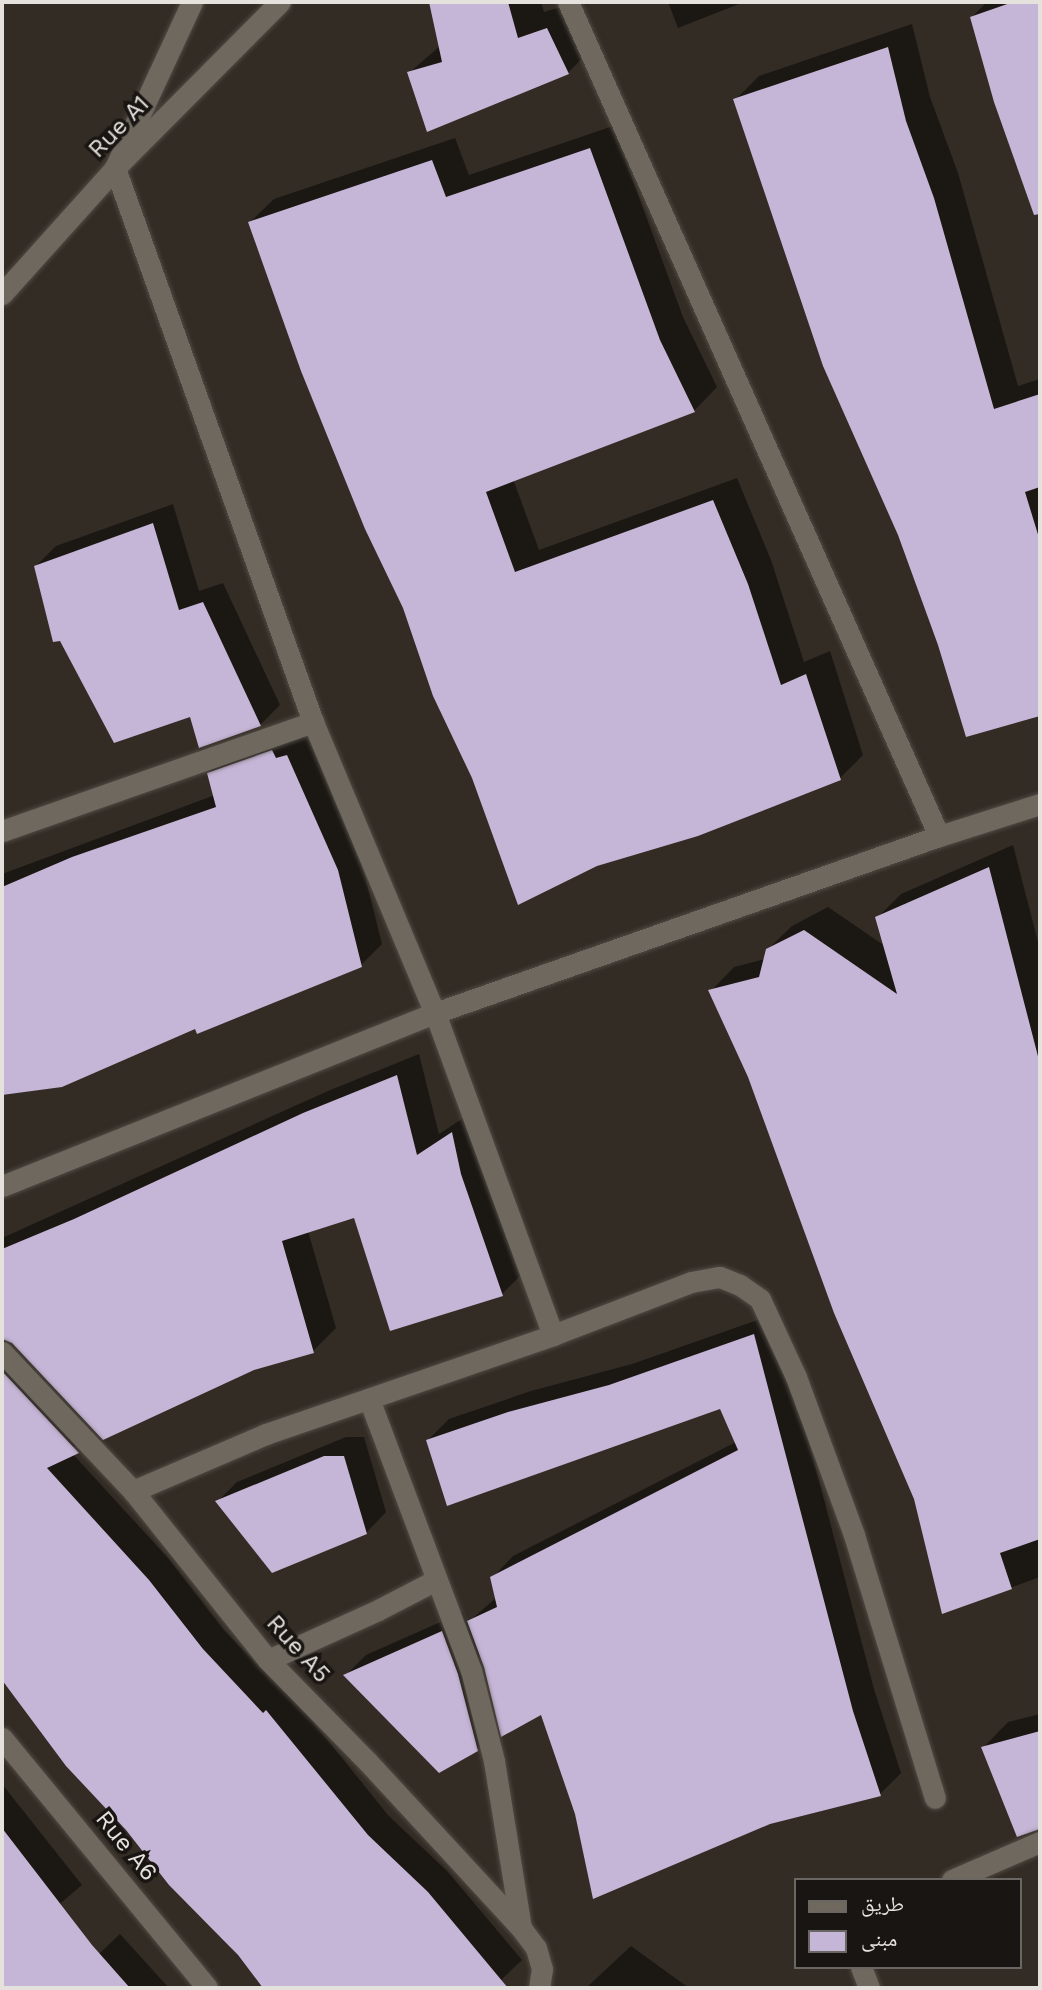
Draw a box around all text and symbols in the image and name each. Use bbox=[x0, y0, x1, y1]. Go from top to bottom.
street label: Rue A1 bbox=[82, 90, 156, 164]
street label: Rue A5 bbox=[260, 1609, 336, 1689]
street label: Rue A6 bbox=[89, 1805, 163, 1887]
legend bbox=[794, 1878, 1021, 1969]
text: طريق bbox=[861, 1891, 904, 1916]
text: مبنى bbox=[861, 1926, 897, 1951]

